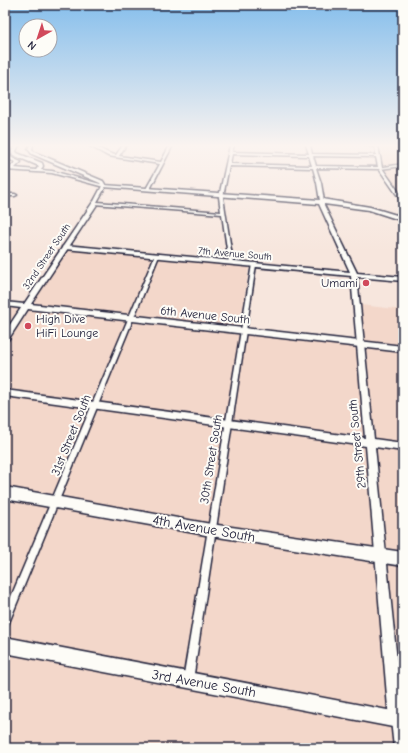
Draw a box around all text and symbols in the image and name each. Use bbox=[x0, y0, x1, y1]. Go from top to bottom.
north arrow bbox=[18, 18, 58, 58]
text: N bbox=[25, 38, 39, 53]
street label: 32nd Street South bbox=[20, 221, 73, 292]
street label: 7th Avenue South bbox=[197, 245, 272, 263]
place label: Umami bbox=[321, 276, 358, 290]
marker: Umami bbox=[361, 278, 371, 288]
street label: 6th Avenue South bbox=[160, 303, 250, 327]
place label: High Dive HiFi Lounge bbox=[36, 312, 98, 340]
marker: High Dive HiFi Lounge bbox=[23, 321, 33, 331]
street label: 31st Street South bbox=[48, 392, 94, 478]
street label: 29th Street South bbox=[345, 399, 369, 489]
street label: 30th Street South bbox=[197, 413, 225, 505]
street label: 4th Avenue South bbox=[151, 511, 257, 546]
street label: 3rd Avenue South bbox=[151, 666, 257, 701]

